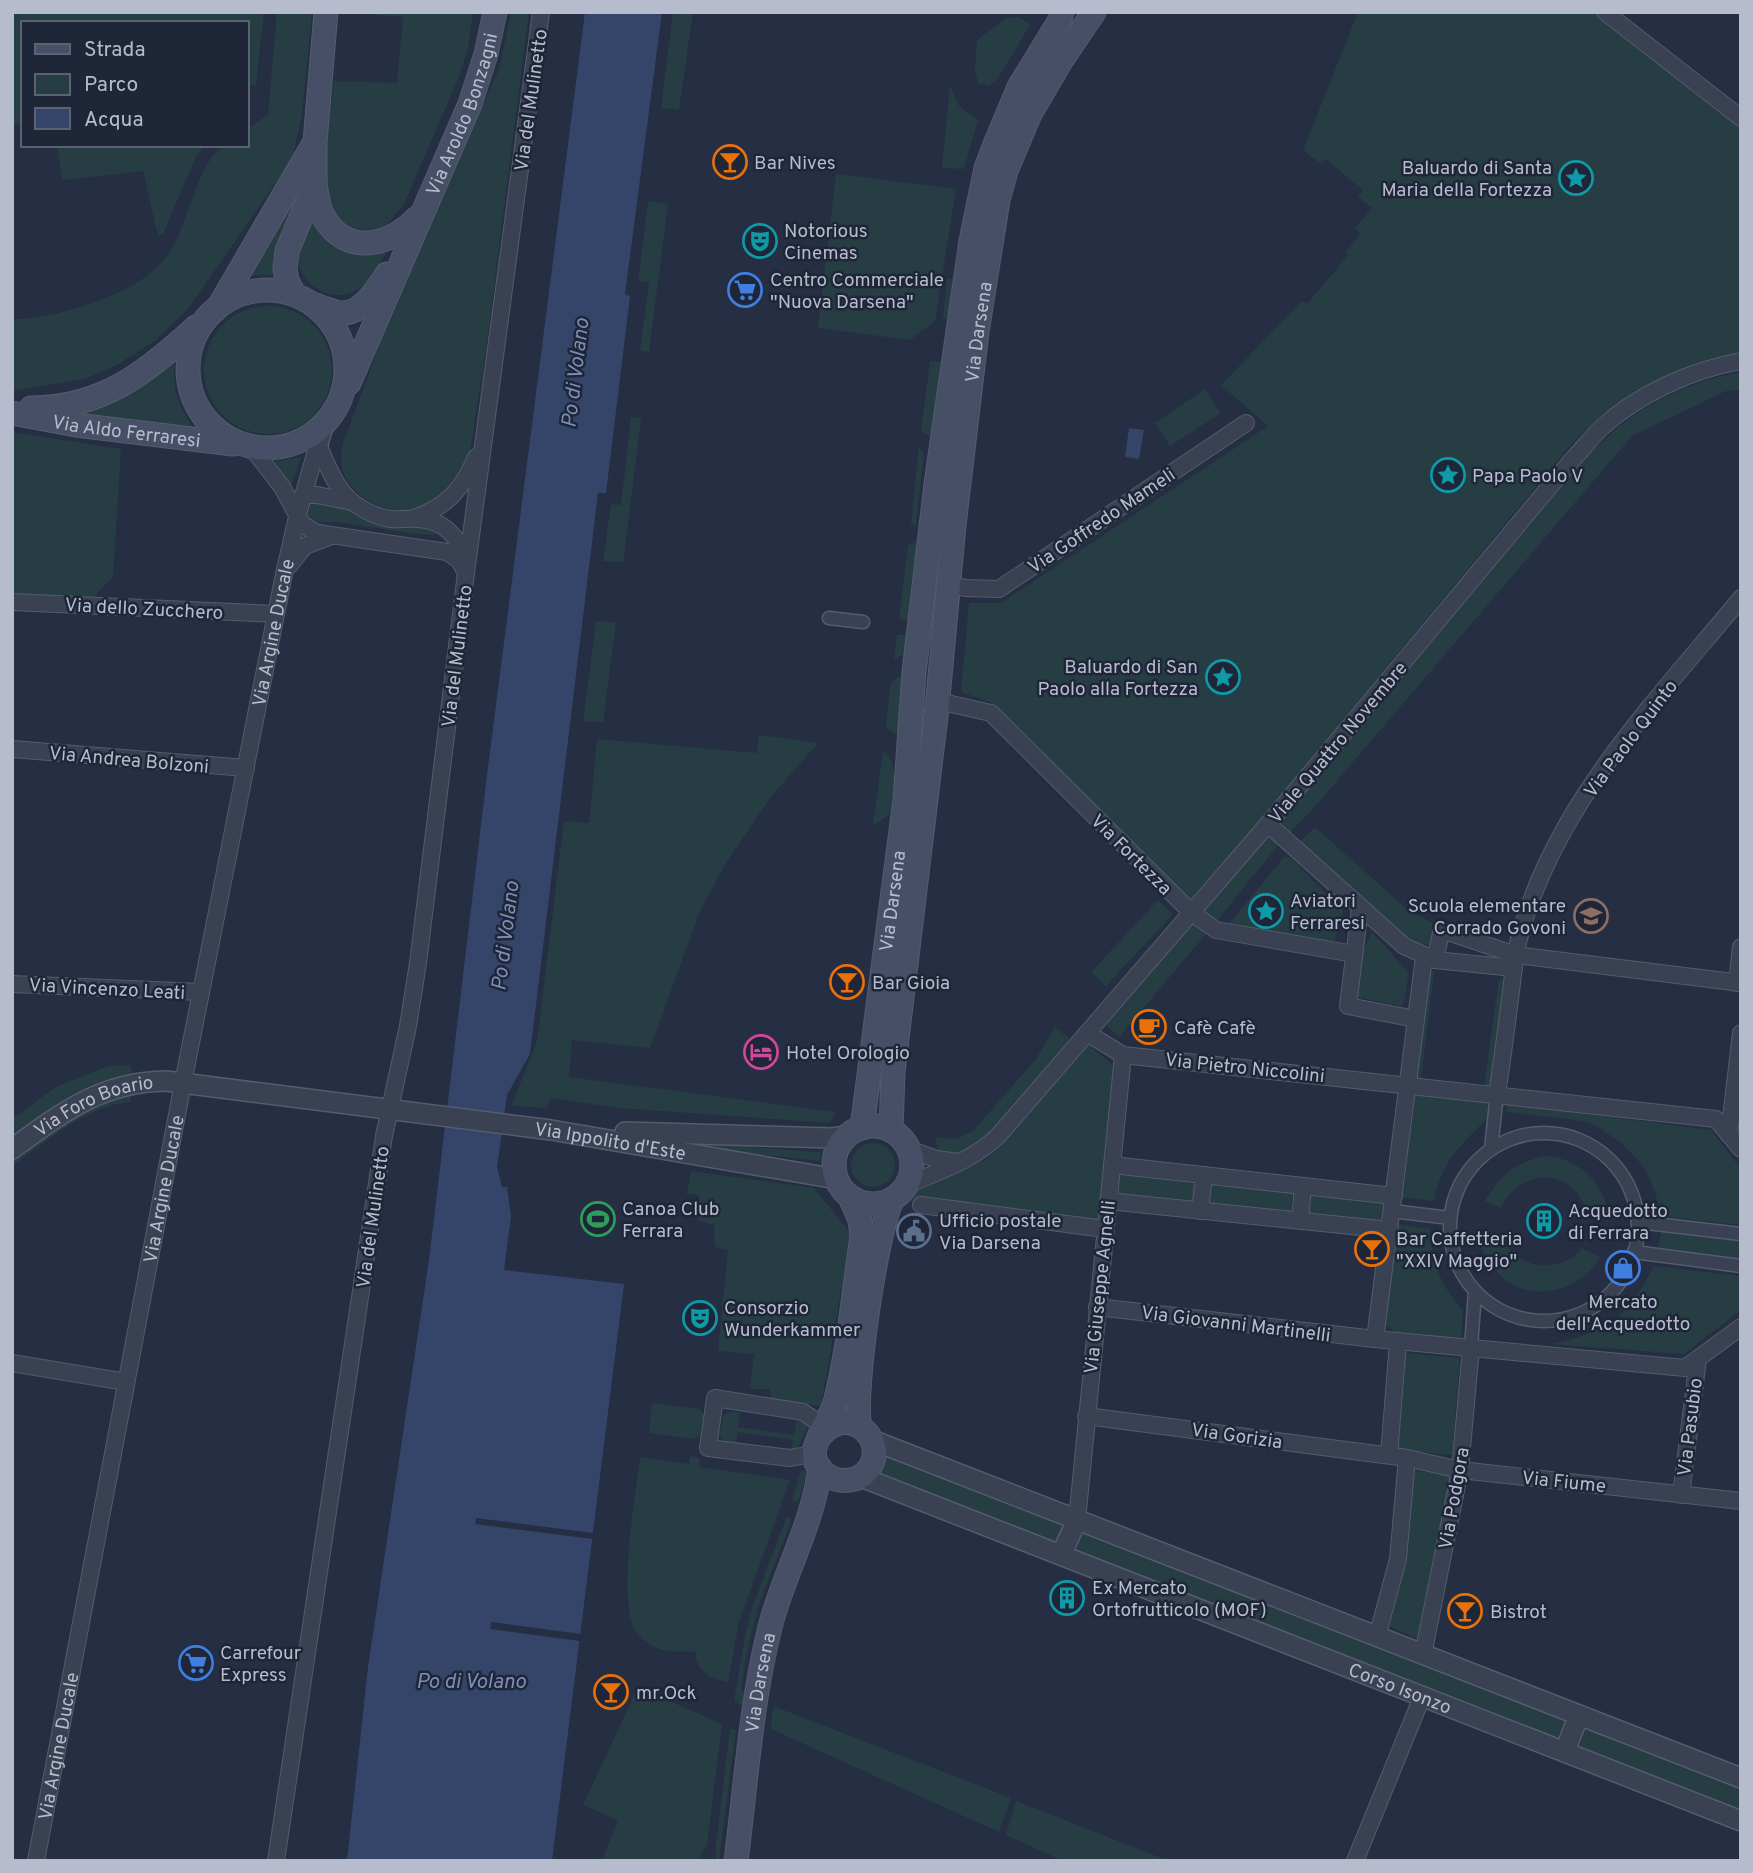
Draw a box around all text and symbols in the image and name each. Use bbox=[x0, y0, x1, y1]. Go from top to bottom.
legend bbox=[21, 21, 248, 147]
street label: Via del Mulinetto bbox=[510, 28, 554, 173]
street label: Via Aroldo Bonzagni bbox=[422, 31, 504, 200]
text: Strada bbox=[84, 37, 145, 64]
text: Parco bbox=[84, 72, 138, 99]
text: Acqua bbox=[84, 107, 144, 134]
bar icon: Bar Nives bbox=[711, 143, 749, 181]
place label: Bar Nives bbox=[754, 152, 836, 176]
place label: Baluardo di Santa Maria della Fortezza bbox=[1382, 157, 1552, 203]
place icon: Baluardo di Santa Maria della Fortezza bbox=[1557, 159, 1595, 197]
place label: Notorious Cinemas bbox=[784, 220, 868, 266]
theatre icon: Notorious Cinemas bbox=[741, 222, 779, 260]
place label: Centro Commerciale "Nuova Darsena" bbox=[770, 269, 944, 315]
supermarket icon: Centro Commerciale "Nuova Darsena" bbox=[726, 271, 764, 309]
street label: Via Darsena bbox=[961, 280, 999, 384]
water label: Po di Volano bbox=[556, 316, 597, 429]
street label: Via Aldo Ferraresi bbox=[50, 411, 202, 454]
place icon: Papa Paolo V bbox=[1429, 456, 1467, 494]
street label: Via Goffredo Mameli bbox=[1024, 463, 1180, 580]
place label: Papa Paolo V bbox=[1472, 465, 1583, 489]
street label: Via Argine Ducale bbox=[248, 557, 301, 709]
street label: Via del Mulinetto bbox=[437, 584, 479, 729]
street label: Via dello Zucchero bbox=[64, 594, 224, 626]
place label: Baluardo di San Paolo alla Fortezza bbox=[1038, 656, 1198, 702]
street label: Viale Quattro Novembre bbox=[1264, 657, 1413, 829]
place icon: Baluardo di San Paolo alla Fortezza bbox=[1204, 658, 1242, 696]
street label: Via Paolo Quinto bbox=[1579, 675, 1684, 803]
street label: Via Andrea Bolzoni bbox=[48, 742, 210, 780]
street label: Via Fortezza bbox=[1085, 810, 1176, 901]
street label: Via Darsena bbox=[875, 849, 912, 953]
water label: Po di Volano bbox=[486, 879, 527, 992]
place label: Aviatori Ferraresi bbox=[1290, 890, 1365, 936]
place icon: Aviatori Ferraresi bbox=[1247, 892, 1285, 930]
place label: Scuola elementare Corrado Govoni bbox=[1408, 895, 1566, 941]
school or university icon: Scuola elementare Corrado Govoni bbox=[1572, 897, 1610, 935]
bar icon: Bar Gioia bbox=[828, 963, 866, 1001]
place label: Bar Gioia bbox=[872, 972, 950, 996]
street label: Via Vincenzo Leati bbox=[28, 974, 186, 1006]
cafe icon: Cafè Cafè bbox=[1130, 1008, 1168, 1046]
place label: Cafè Cafè bbox=[1174, 1017, 1256, 1041]
hotel icon: Hotel Orologio bbox=[742, 1033, 780, 1071]
place label: Hotel Orologio bbox=[786, 1042, 910, 1066]
street label: Via Pietro Niccolini bbox=[1164, 1049, 1326, 1089]
street label: Via Foro Boario bbox=[30, 1072, 155, 1143]
street label: Via Argine Ducale bbox=[139, 1113, 191, 1265]
street label: Via Ippolito d'Este bbox=[533, 1118, 687, 1167]
street label: Via del Mulinetto bbox=[352, 1145, 396, 1290]
place label: Canoa Club Ferrara bbox=[622, 1198, 720, 1244]
street label: Via Giuseppe Agnelli bbox=[1080, 1199, 1122, 1375]
sports icon: Canoa Club Ferrara bbox=[579, 1200, 617, 1238]
place label: Acquedotto di Ferrara bbox=[1568, 1200, 1668, 1246]
building icon: Acquedotto di Ferrara bbox=[1525, 1202, 1563, 1240]
place label: Ufficio postale Via Darsena bbox=[939, 1210, 1061, 1256]
public building icon: Ufficio postale Via Darsena bbox=[895, 1212, 933, 1250]
place label: Bar Caffetteria "XXIV Maggio" bbox=[1396, 1228, 1522, 1274]
bar icon: Bar Caffetteria "XXIV Maggio" bbox=[1353, 1230, 1391, 1268]
shop icon: Mercato dell'Acquedotto bbox=[1604, 1249, 1642, 1287]
place label: Mercato dell'Acquedotto bbox=[1556, 1291, 1690, 1337]
place label: Consorzio Wunderkammer bbox=[724, 1297, 861, 1343]
theatre icon: Consorzio Wunderkammer bbox=[681, 1299, 719, 1337]
street label: Via Giovanni Martinelli bbox=[1140, 1301, 1332, 1349]
street label: Via Pasubio bbox=[1673, 1377, 1709, 1478]
street label: Via Gorizia bbox=[1190, 1419, 1284, 1455]
street label: Via Podgora bbox=[1434, 1445, 1476, 1551]
street label: Via Fiume bbox=[1520, 1467, 1607, 1499]
place label: Ex Mercato Ortofrutticolo (MOF) bbox=[1092, 1577, 1267, 1623]
building icon: Ex Mercato Ortofrutticolo (MOF) bbox=[1048, 1579, 1086, 1617]
bar icon: Bistrot bbox=[1446, 1592, 1484, 1630]
place label: Bistrot bbox=[1490, 1601, 1547, 1625]
street label: Via Darsena bbox=[741, 1630, 782, 1735]
place label: Carrefour Express bbox=[220, 1642, 302, 1688]
supermarket icon: Carrefour Express bbox=[177, 1644, 215, 1682]
street label: Corso Isonzo bbox=[1344, 1659, 1455, 1721]
water label: Po di Volano bbox=[416, 1669, 527, 1696]
street label: Via Argine Ducale bbox=[34, 1670, 85, 1822]
bar icon: mr.Ock bbox=[592, 1673, 630, 1711]
place label: mr.Ock bbox=[636, 1682, 697, 1706]

